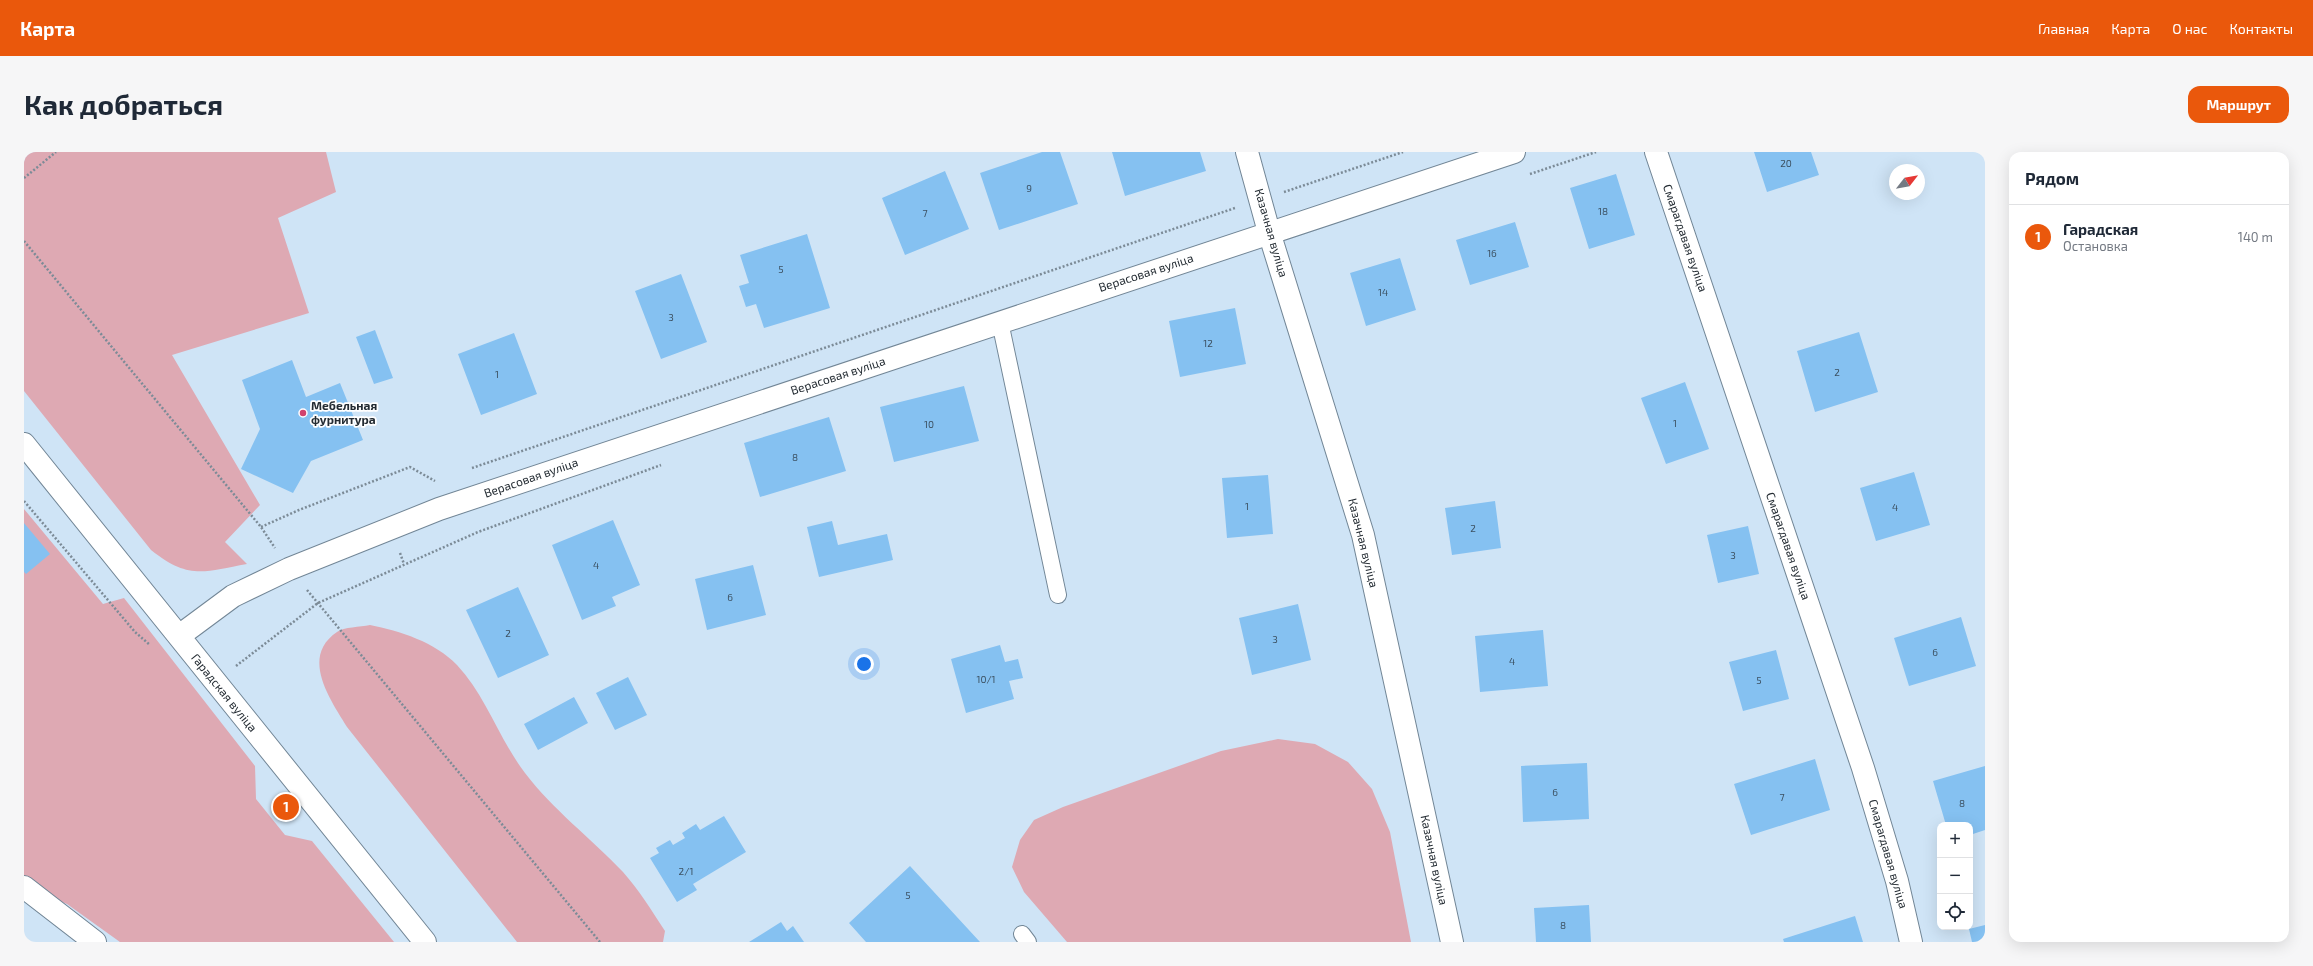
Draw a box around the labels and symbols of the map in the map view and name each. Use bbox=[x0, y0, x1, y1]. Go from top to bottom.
house number: 20 bbox=[1780, 157, 1792, 169]
north arrow bbox=[1889, 164, 1925, 200]
house number: 9 bbox=[1026, 182, 1032, 194]
street label: Смарагдавая вуліца bbox=[1660, 182, 1711, 294]
street label: Казачная вуліца bbox=[1252, 187, 1291, 279]
house number: 18 bbox=[1598, 205, 1608, 217]
house number: 7 bbox=[922, 207, 928, 219]
house number: 16 bbox=[1487, 247, 1497, 259]
street label: Верасовая вуліца bbox=[1097, 250, 1195, 295]
house number: 5 bbox=[778, 263, 784, 275]
house number: 14 bbox=[1378, 286, 1388, 298]
house number: 3 bbox=[668, 311, 674, 323]
house number: 12 bbox=[1203, 337, 1213, 349]
street label: Верасовая вуліца bbox=[789, 353, 887, 398]
house number: 2 bbox=[1834, 366, 1840, 378]
house number: 1 bbox=[495, 368, 499, 380]
place label: Мебельная фурнитура bbox=[311, 398, 377, 426]
marker: Мебельная фурнитура bbox=[298, 408, 308, 418]
house number: 1 bbox=[1673, 417, 1677, 429]
house number: 10 bbox=[924, 418, 934, 430]
house number: 8 bbox=[792, 451, 798, 463]
street label: Верасовая вуліца bbox=[482, 454, 580, 501]
street label: Смарагдавая вуліца bbox=[1763, 490, 1814, 602]
street label: Казачная вуліца bbox=[1345, 497, 1382, 589]
house number: 1 bbox=[1245, 500, 1249, 512]
house number: 4 bbox=[1892, 501, 1898, 513]
house number: 2 bbox=[1470, 522, 1476, 534]
house number: 3 bbox=[1730, 549, 1736, 561]
house number: 4 bbox=[593, 559, 599, 571]
house number: 6 bbox=[727, 591, 733, 603]
house number: 2 bbox=[505, 627, 511, 639]
house number: 3 bbox=[1272, 633, 1278, 645]
house number: 6 bbox=[1932, 646, 1938, 658]
street label: Гарадская вуліца bbox=[188, 651, 261, 735]
your location bbox=[854, 654, 874, 674]
house number: 4 bbox=[1509, 655, 1515, 667]
house number: 10/1 bbox=[976, 673, 996, 685]
house number: 5 bbox=[1756, 674, 1762, 686]
house number: 6 bbox=[1552, 786, 1558, 798]
house number: 7 bbox=[1779, 791, 1785, 803]
pin: 1 bbox=[273, 792, 299, 822]
house number: 8 bbox=[1959, 797, 1965, 809]
street label: Смарагдавая вуліца bbox=[1866, 798, 1911, 910]
street label: Казачная вуліца bbox=[1418, 814, 1451, 906]
house number: 2/1 bbox=[679, 865, 693, 877]
house number: 5 bbox=[905, 889, 911, 901]
house number: 8 bbox=[1560, 919, 1566, 931]

